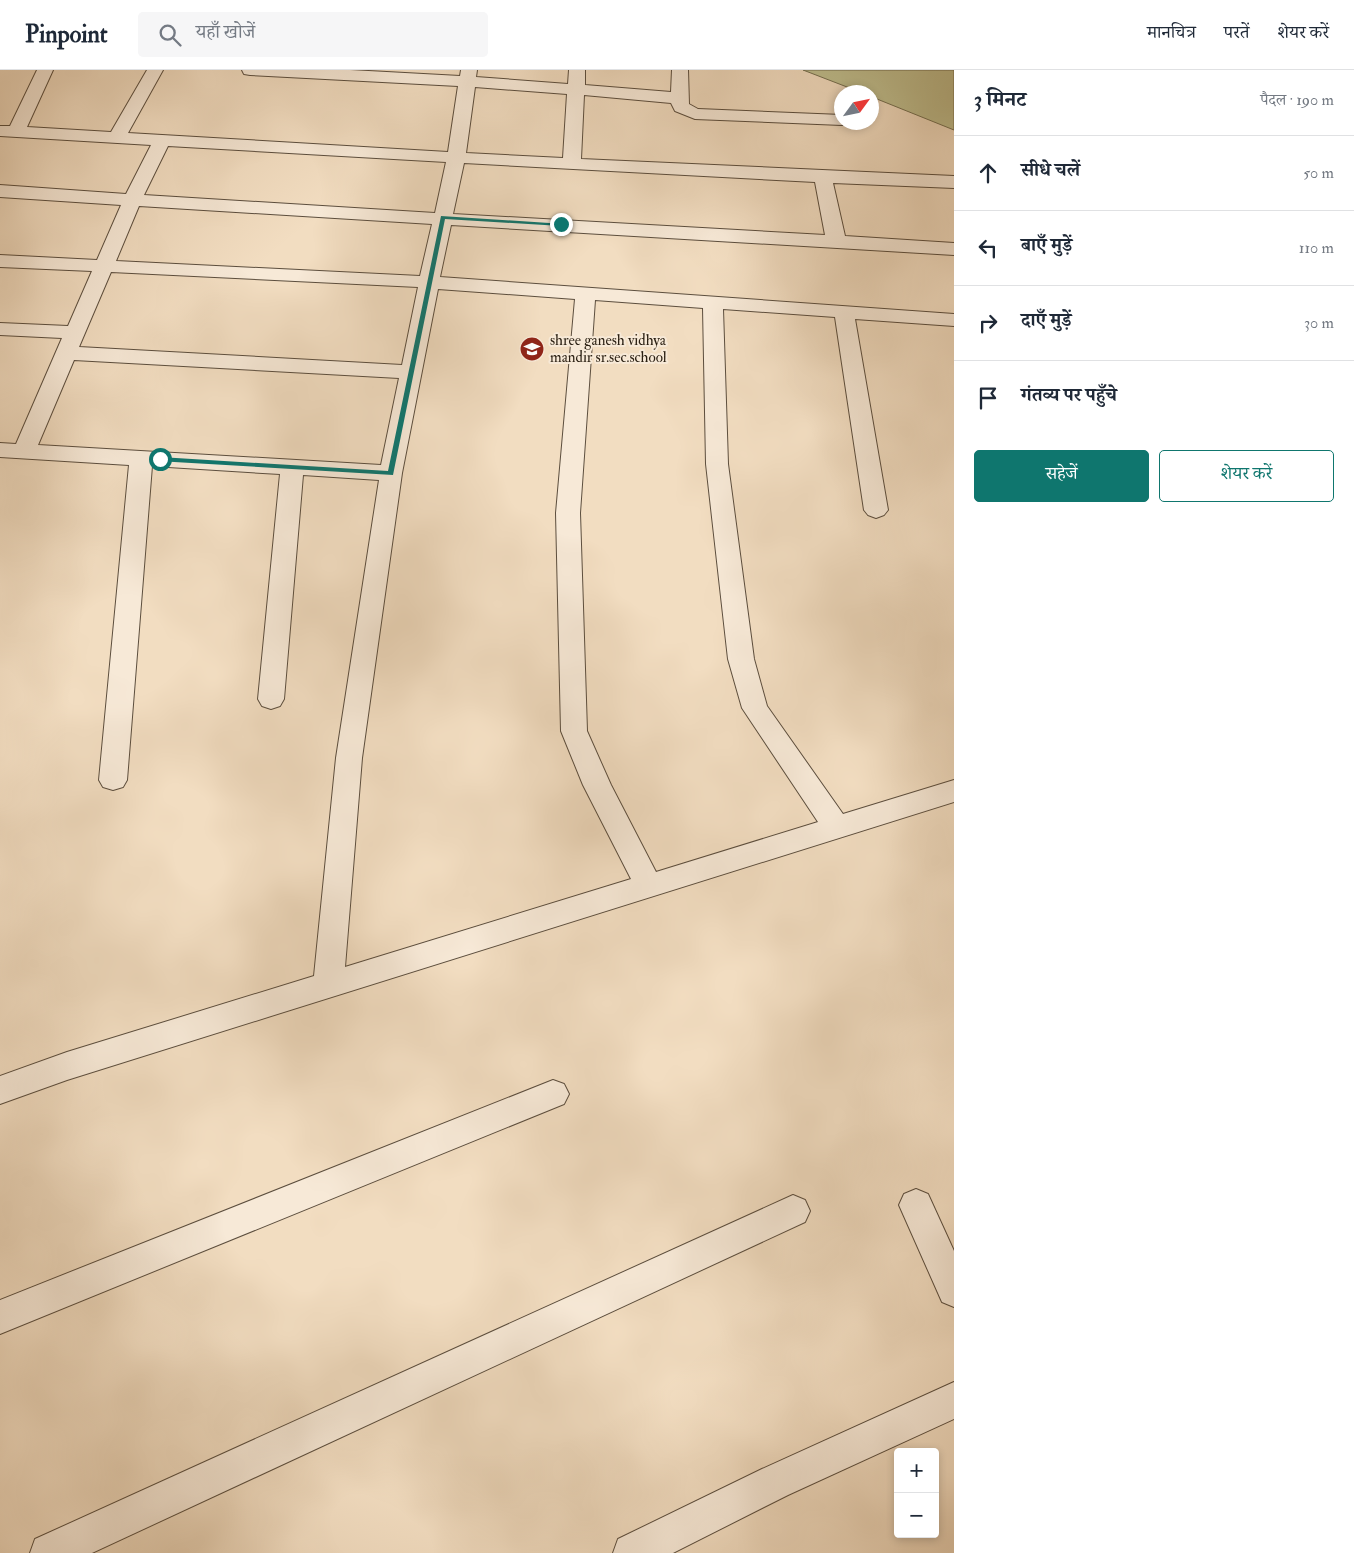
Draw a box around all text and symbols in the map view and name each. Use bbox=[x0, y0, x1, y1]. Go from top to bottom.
search box bbox=[138, 12, 488, 57]
text: Pinpoint bbox=[25, 19, 108, 50]
text: यहाँ खोजें bbox=[196, 20, 255, 44]
icon: search bbox=[156, 21, 184, 49]
text: मानचित्र bbox=[1147, 21, 1196, 44]
text: परतें bbox=[1224, 21, 1250, 44]
text: शेयर करें bbox=[1278, 21, 1329, 44]
north arrow bbox=[834, 85, 879, 130]
text: 3 मिनट bbox=[974, 86, 1026, 113]
text: पैदल · 190 m bbox=[1260, 90, 1334, 110]
text: सीधे चलें bbox=[1021, 158, 1080, 182]
icon: ahead bbox=[974, 159, 1002, 187]
text: 50 m bbox=[1303, 163, 1334, 183]
route end bbox=[550, 213, 573, 236]
text: बाएँ मुड़ें bbox=[1021, 233, 1072, 257]
icon: left bbox=[974, 234, 1002, 262]
text: 110 m bbox=[1299, 238, 1334, 258]
text: दाएँ मुड़ें bbox=[1021, 308, 1072, 332]
icon: right bbox=[974, 309, 1002, 337]
text: 30 m bbox=[1304, 313, 1334, 333]
place label: shree ganesh vidhya mandir sr.sec.school bbox=[550, 331, 667, 367]
school or university icon: shree ganesh vidhya mandir sr.sec.school bbox=[519, 336, 545, 362]
text: गंतव्य पर पहुँचे bbox=[1021, 383, 1117, 407]
icon: arrive bbox=[974, 384, 1002, 412]
route start bbox=[149, 448, 172, 471]
button: सहेजें bbox=[974, 450, 1149, 502]
button: शेयर करें bbox=[1159, 450, 1334, 502]
map controls bbox=[894, 1448, 939, 1538]
button: + bbox=[894, 1448, 939, 1493]
button: − bbox=[894, 1493, 939, 1538]

